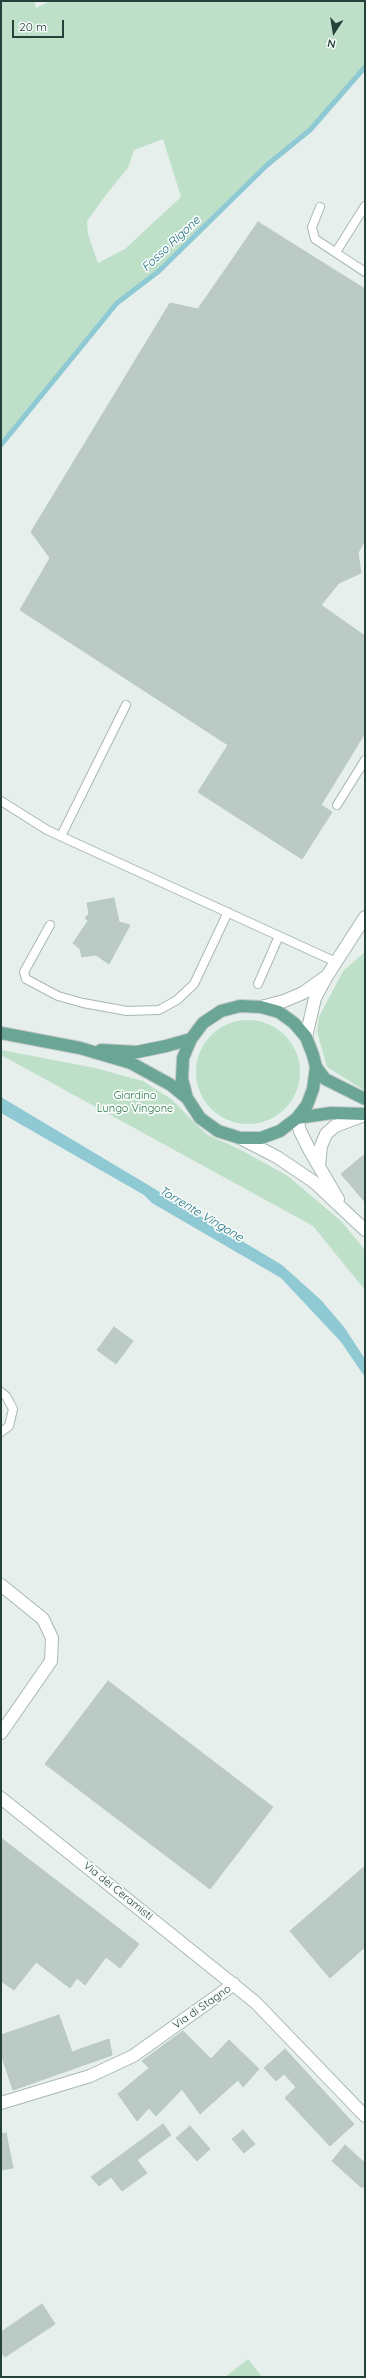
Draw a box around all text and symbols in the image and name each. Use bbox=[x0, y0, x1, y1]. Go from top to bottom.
scale bar bbox=[14, 12, 66, 38]
north arrow bbox=[314, 12, 354, 52]
text: 20 m bbox=[19, 19, 47, 34]
text: N bbox=[326, 36, 337, 51]
water label: Fosso Rigone bbox=[139, 213, 203, 275]
park label: Giardino Lungo Vingone bbox=[97, 1089, 173, 1115]
water label: Torrente Vingone bbox=[156, 1183, 246, 1245]
street label: Via dei Ceramisti bbox=[81, 1859, 155, 1923]
street label: Via di Stagno bbox=[170, 1982, 234, 2032]

